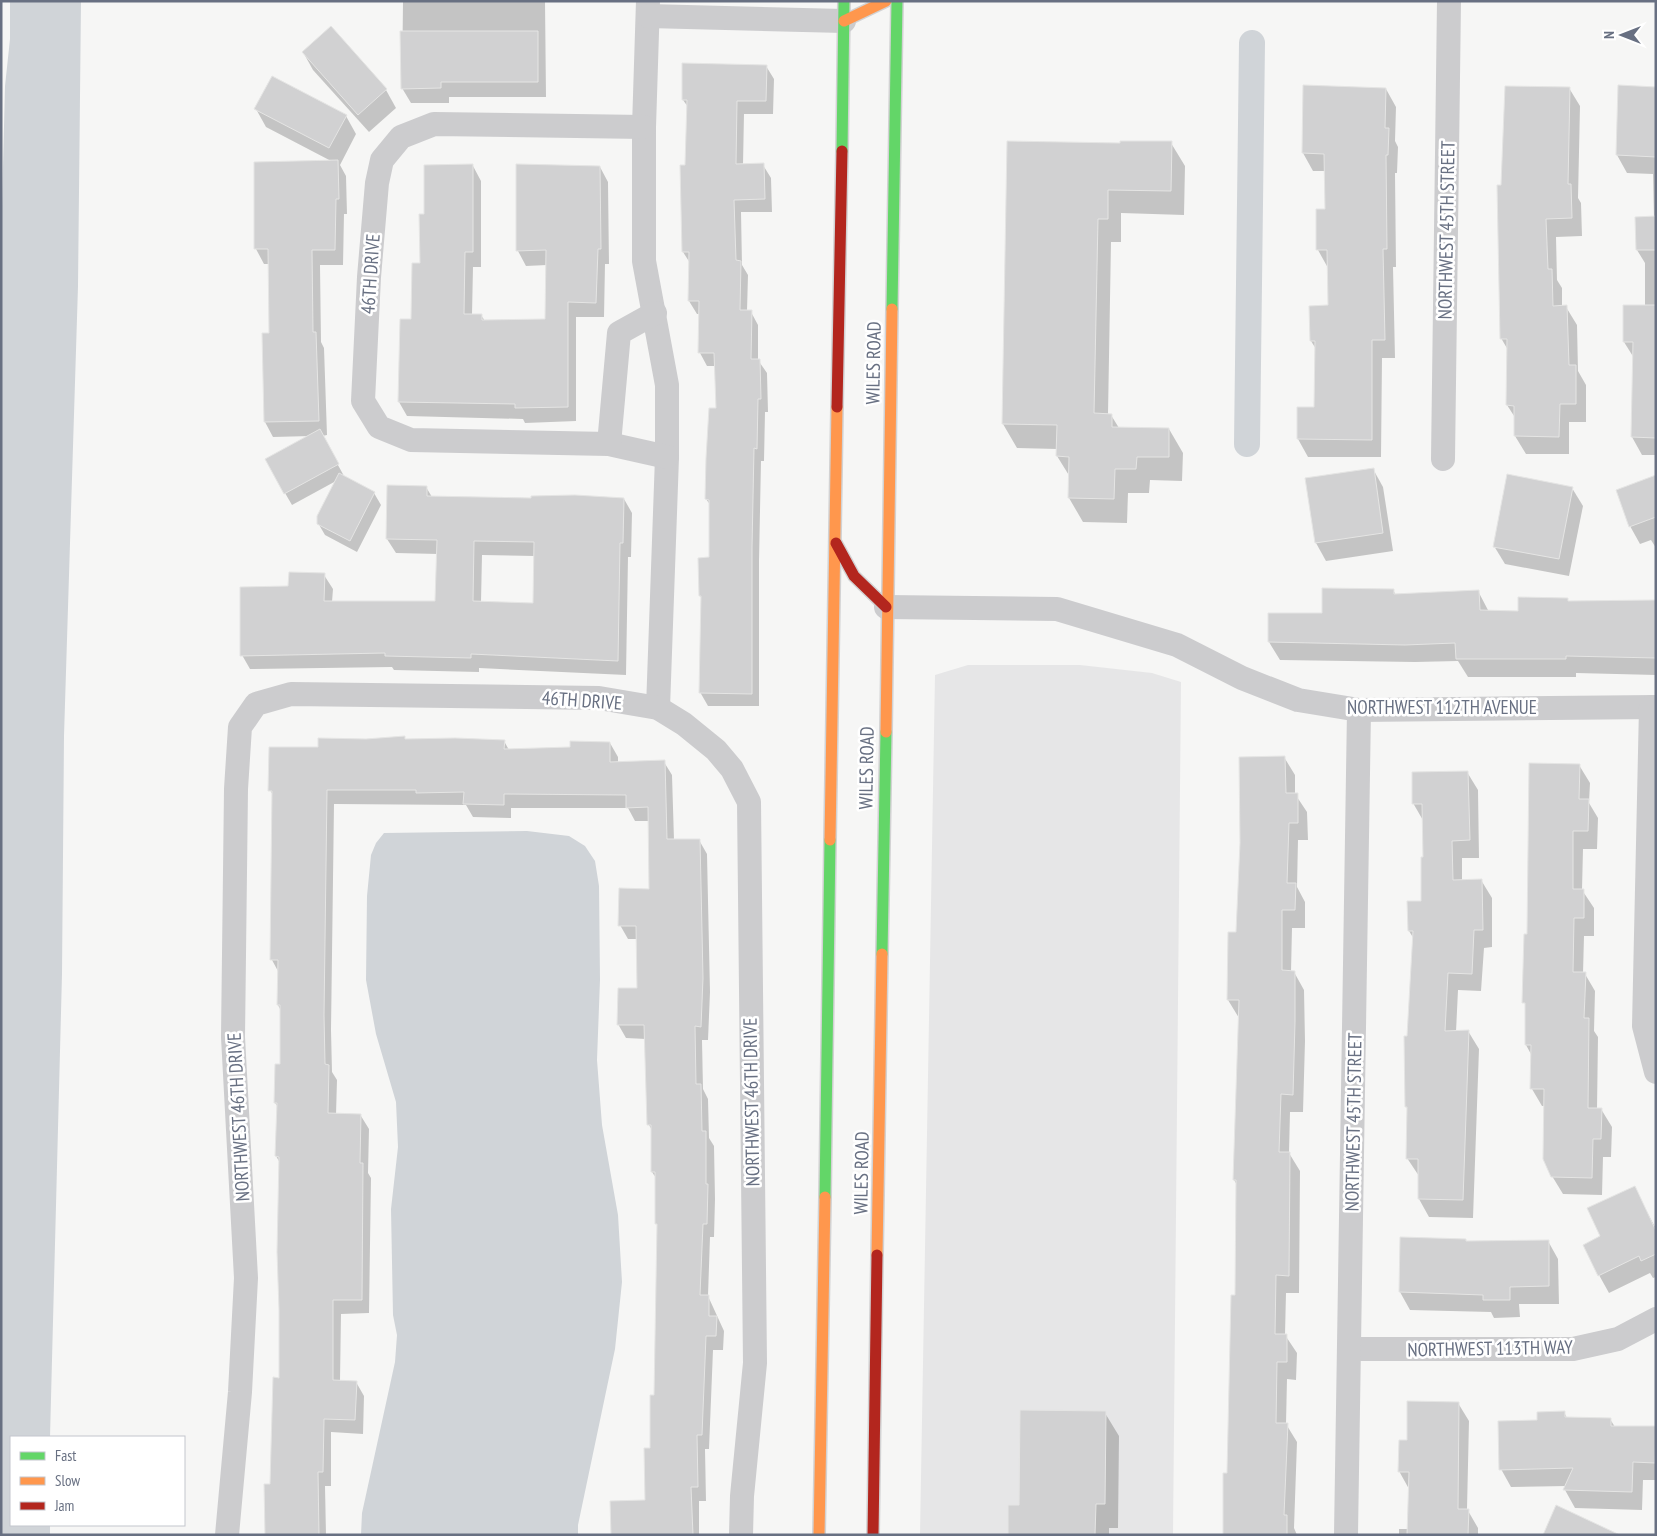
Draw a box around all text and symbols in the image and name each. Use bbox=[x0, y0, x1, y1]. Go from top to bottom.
north arrow bbox=[1597, 10, 1647, 60]
text: N bbox=[1600, 31, 1618, 39]
street label: NORTHWEST 45TH STREET bbox=[1432, 140, 1460, 320]
street label: 46TH DRIVE bbox=[355, 233, 385, 315]
street label: WILES ROAD bbox=[860, 321, 886, 405]
street label: 46TH DRIVE bbox=[541, 685, 623, 715]
street label: NORTHWEST 112TH AVENUE bbox=[1347, 695, 1537, 719]
street label: WILES ROAD bbox=[853, 726, 879, 810]
street label: NORTHWEST 46TH DRIVE bbox=[738, 1017, 764, 1187]
street label: NORTHWEST 46TH DRIVE bbox=[222, 1032, 254, 1202]
street label: NORTHWEST 45TH STREET bbox=[1339, 1032, 1367, 1212]
street label: WILES ROAD bbox=[848, 1131, 874, 1215]
street label: NORTHWEST 113TH WAY bbox=[1407, 1335, 1573, 1361]
legend bbox=[10, 1436, 185, 1526]
text: Fast bbox=[55, 1446, 76, 1465]
text: Slow bbox=[55, 1471, 80, 1490]
text: Jam bbox=[54, 1496, 74, 1515]

